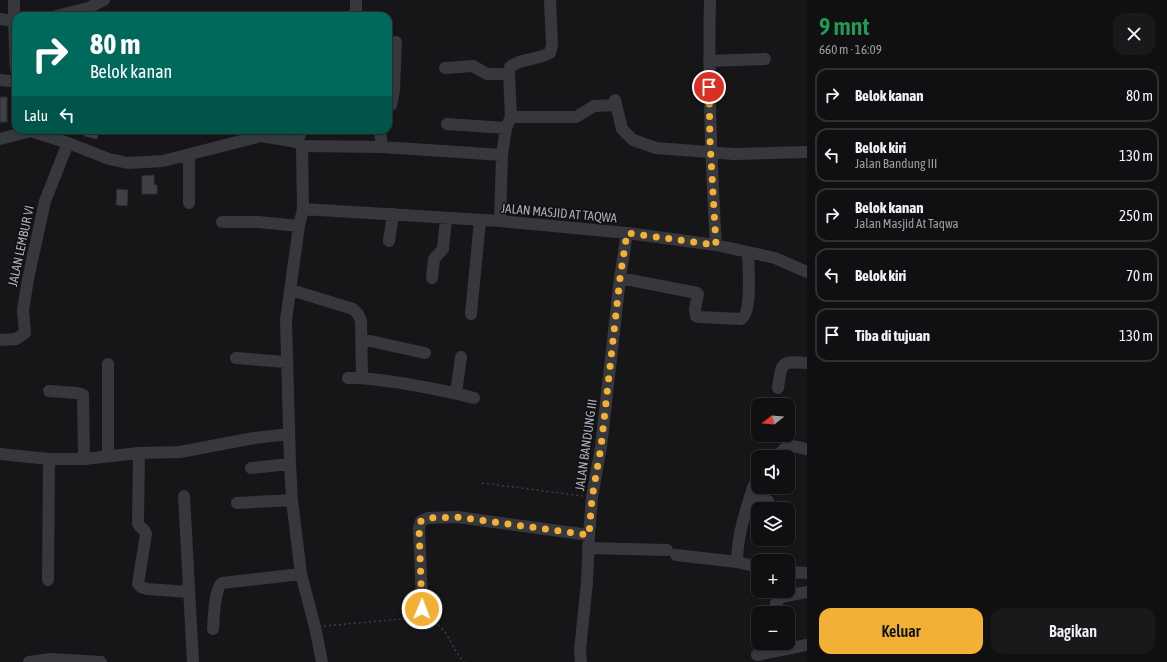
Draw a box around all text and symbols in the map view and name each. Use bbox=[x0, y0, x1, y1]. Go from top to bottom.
text: 9 mnt bbox=[819, 13, 869, 40]
button: close bbox=[1113, 13, 1155, 55]
icon: right bbox=[24, 28, 76, 80]
text: 80 m bbox=[90, 28, 140, 60]
text: 660 m · 16:09 bbox=[819, 42, 882, 57]
text: Belok kanan bbox=[90, 61, 172, 82]
pin bbox=[692, 70, 726, 104]
icon: arrive bbox=[698, 76, 720, 98]
icon: right bbox=[821, 84, 843, 106]
text: Belok kanan bbox=[855, 87, 924, 104]
text: 80 m bbox=[1126, 87, 1153, 104]
icon: left bbox=[56, 104, 78, 126]
text: Lalu bbox=[24, 107, 48, 124]
text: Belok kiri bbox=[855, 139, 906, 156]
icon: left bbox=[821, 144, 843, 166]
text: 130 m bbox=[1119, 147, 1153, 164]
text: Jalan Bandung III bbox=[855, 156, 937, 171]
text: Belok kanan bbox=[855, 199, 924, 216]
street label: JALAN MASJID AT TAQWA bbox=[500, 200, 618, 226]
street label: JALAN LEMBUR VI bbox=[5, 204, 37, 288]
icon: right bbox=[821, 204, 843, 226]
text: 250 m bbox=[1119, 207, 1153, 224]
text: Jalan Masjid At Taqwa bbox=[855, 216, 959, 231]
icon: left bbox=[821, 264, 843, 286]
text: Belok kiri bbox=[855, 267, 906, 284]
text: 70 m bbox=[1126, 267, 1153, 284]
icon: arrive bbox=[821, 324, 843, 346]
text: Tiba di tujuan bbox=[855, 327, 930, 344]
text: 130 m bbox=[1119, 327, 1153, 344]
street label: JALAN BANDUNG III bbox=[572, 398, 600, 492]
north arrow bbox=[751, 398, 795, 442]
map controls bbox=[751, 398, 795, 650]
button: sound bbox=[751, 450, 795, 494]
button: layers bbox=[751, 502, 795, 546]
button: + bbox=[751, 554, 795, 598]
position arrow bbox=[401, 588, 443, 630]
button: − bbox=[751, 606, 795, 650]
button: Keluar bbox=[819, 608, 983, 654]
button: Bagikan bbox=[991, 608, 1155, 654]

